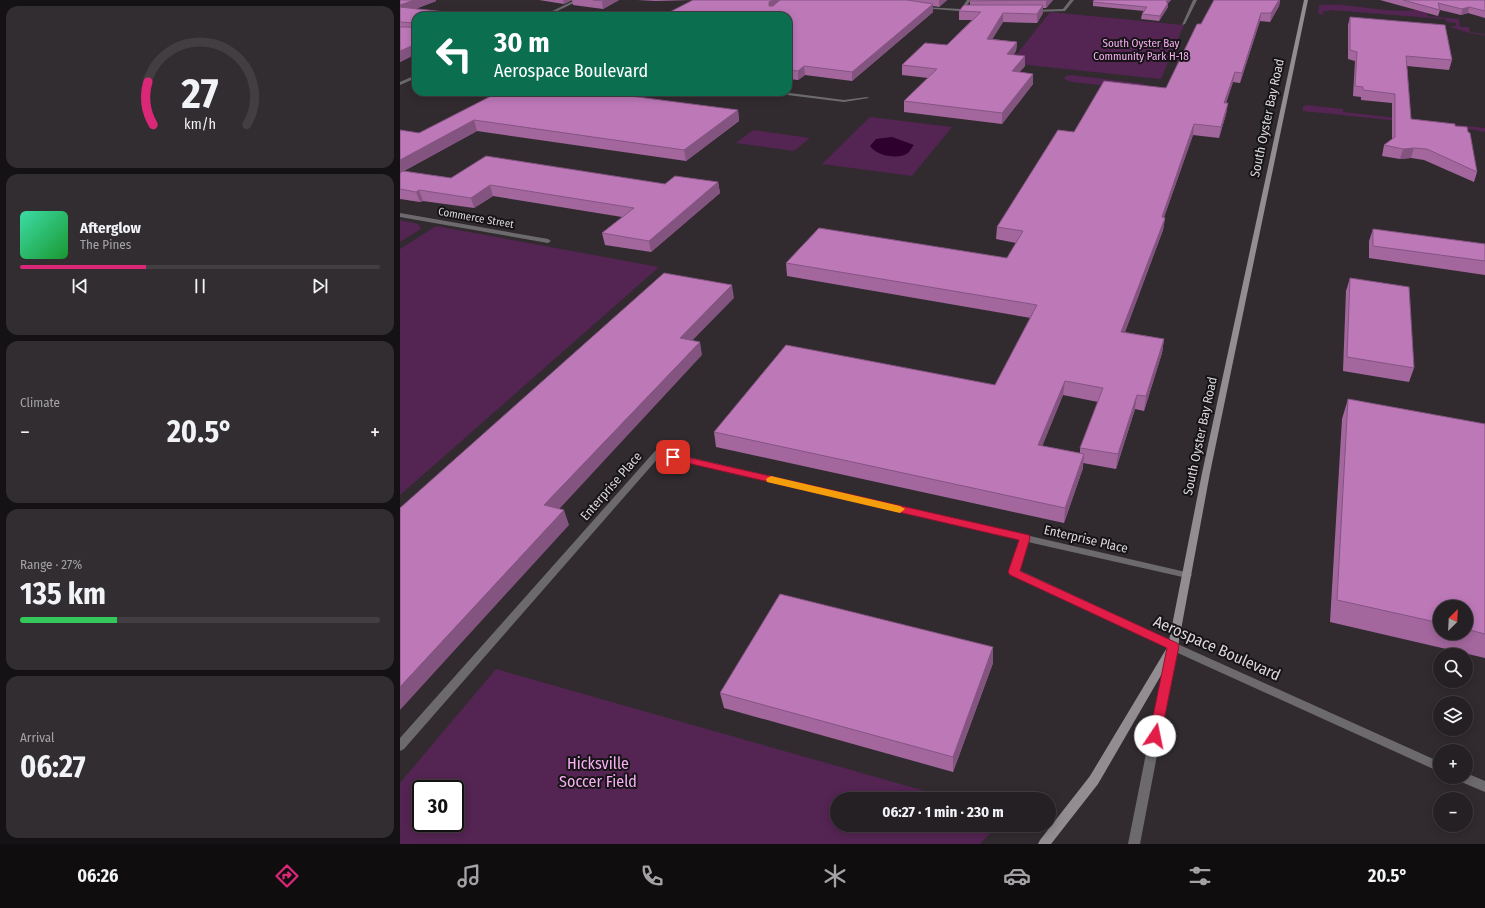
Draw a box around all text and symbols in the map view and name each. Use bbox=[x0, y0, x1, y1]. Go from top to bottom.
text: 30 m bbox=[494, 26, 550, 59]
icon: left bbox=[428, 28, 480, 80]
park label: South Oyster Bay Community Park H-18 bbox=[1093, 37, 1189, 63]
street label: South Oyster Bay Road bbox=[1247, 57, 1287, 179]
text: Aerospace Boulevard bbox=[494, 60, 648, 82]
text: 27 bbox=[181, 69, 219, 119]
text: km/h bbox=[184, 115, 216, 132]
street label: Commerce Street bbox=[437, 205, 515, 231]
text: Afterglow bbox=[80, 219, 141, 237]
text: The Pines bbox=[80, 237, 131, 252]
icon: previous bbox=[69, 275, 91, 297]
icon: pause bbox=[189, 275, 211, 297]
icon: next bbox=[309, 275, 331, 297]
street label: South Oyster Bay Road bbox=[1180, 375, 1220, 497]
text: Climate bbox=[20, 395, 60, 410]
text: 20.5° bbox=[167, 414, 233, 450]
text: − bbox=[20, 419, 30, 446]
text: + bbox=[370, 419, 380, 446]
pin bbox=[656, 440, 690, 474]
icon: arrive bbox=[662, 446, 684, 468]
street label: Enterprise Place bbox=[577, 449, 645, 523]
street label: Enterprise Place bbox=[1043, 522, 1129, 556]
text: Range · 27% bbox=[20, 557, 82, 572]
text: 135 km bbox=[20, 576, 106, 612]
north arrow bbox=[1433, 600, 1473, 640]
map controls bbox=[1433, 600, 1473, 832]
street label: Aerospace Boulevard bbox=[1151, 611, 1283, 685]
button: search bbox=[1433, 648, 1473, 688]
button: layers bbox=[1433, 696, 1473, 736]
position arrow bbox=[1134, 715, 1176, 757]
text: Arrival bbox=[20, 730, 54, 745]
button: + bbox=[1433, 744, 1473, 784]
text: 06:27 bbox=[20, 749, 85, 785]
park label: Hicksville Soccer Field bbox=[559, 754, 637, 791]
speed limit sign: 30 bbox=[412, 780, 464, 832]
button: − bbox=[1433, 792, 1473, 832]
text: 06:27 · 1 min · 230 m bbox=[882, 803, 1004, 821]
icon: directions bbox=[273, 862, 301, 890]
icon: music bbox=[455, 862, 483, 890]
icon: phone bbox=[638, 862, 666, 890]
icon: climate bbox=[821, 862, 849, 890]
icon: car bbox=[1003, 862, 1031, 890]
icon: filters bbox=[1186, 862, 1214, 890]
text: 06:26 bbox=[77, 865, 118, 887]
text: 20.5° bbox=[1368, 865, 1408, 887]

